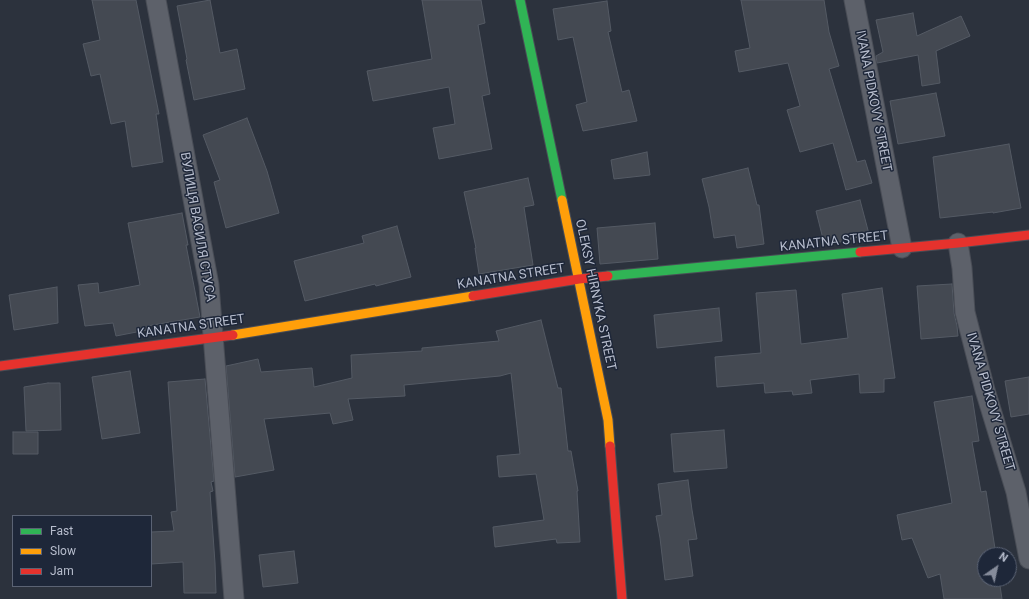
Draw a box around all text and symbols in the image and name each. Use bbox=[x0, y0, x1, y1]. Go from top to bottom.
street label: IVANA PIDKOVY STREET bbox=[852, 29, 894, 173]
street label: ВУЛИЦЯ ВАСИЛЯ СТУСА bbox=[176, 151, 218, 303]
street label: OLEKSY HIRNYKA STREET bbox=[571, 218, 619, 372]
street label: KANATNA STREET bbox=[779, 229, 889, 255]
street label: KANATNA STREET bbox=[456, 261, 566, 293]
street label: KANATNA STREET bbox=[136, 312, 246, 342]
street label: IVANA PIDKOVY STREET bbox=[963, 331, 1017, 473]
legend bbox=[12, 515, 152, 587]
text: Fast bbox=[50, 524, 73, 538]
text: Slow bbox=[50, 544, 76, 558]
north arrow bbox=[977, 547, 1017, 587]
text: N bbox=[997, 550, 1010, 565]
text: Jam bbox=[50, 564, 74, 578]

